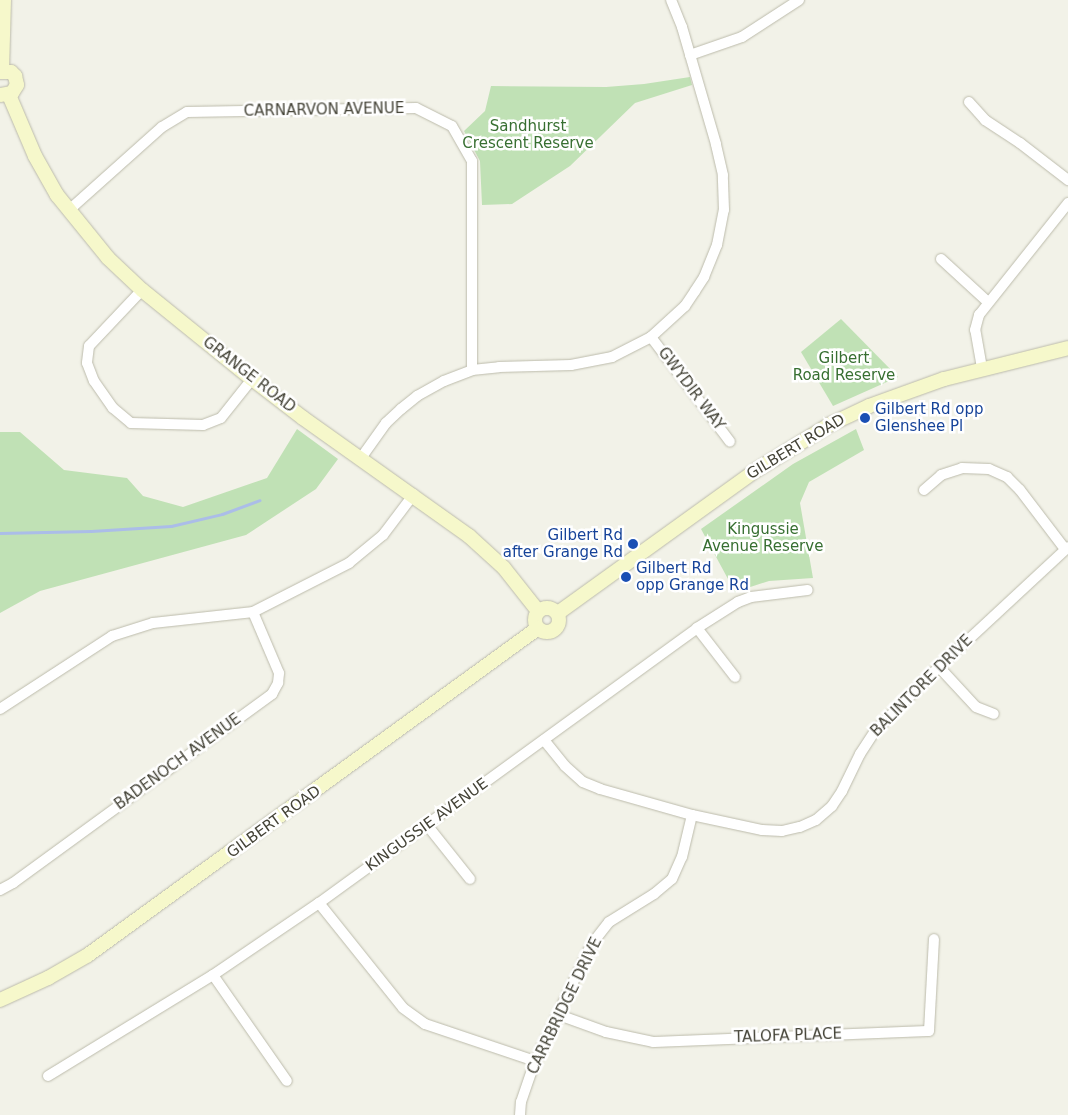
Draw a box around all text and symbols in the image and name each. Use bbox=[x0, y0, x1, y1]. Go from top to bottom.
street label: CARNARVON AVENUE bbox=[243, 100, 405, 120]
park label: Sandhurst Crescent Reserve bbox=[462, 117, 594, 152]
street label: GRANGE ROAD bbox=[199, 333, 299, 417]
street label: GWYDIR WAY bbox=[654, 344, 728, 434]
park label: Gilbert Road Reserve bbox=[793, 349, 895, 384]
place label: Gilbert Rd opp Glenshee Pl bbox=[875, 400, 983, 435]
street label: GILBERT ROAD bbox=[744, 411, 848, 483]
marker: Gilbert Rd opp Glenshee Pl bbox=[859, 412, 871, 424]
park label: Kingussie Avenue Reserve bbox=[703, 520, 823, 555]
place label: Gilbert Rd after Grange Rd bbox=[503, 526, 623, 561]
marker: Gilbert Rd after Grange Rd bbox=[627, 538, 639, 550]
place label: Gilbert Rd opp Grange Rd bbox=[636, 559, 749, 594]
marker: Gilbert Rd opp Grange Rd bbox=[620, 571, 632, 583]
street label: BALINTORE DRIVE bbox=[867, 631, 977, 741]
street label: BADENOCH AVENUE bbox=[111, 710, 245, 814]
street label: KINGUSSIE AVENUE bbox=[362, 775, 492, 875]
street label: GILBERT ROAD bbox=[224, 782, 324, 862]
street label: CARRBRIDGE DRIVE bbox=[524, 935, 606, 1077]
street label: TALOFA PLACE bbox=[734, 1025, 842, 1047]

